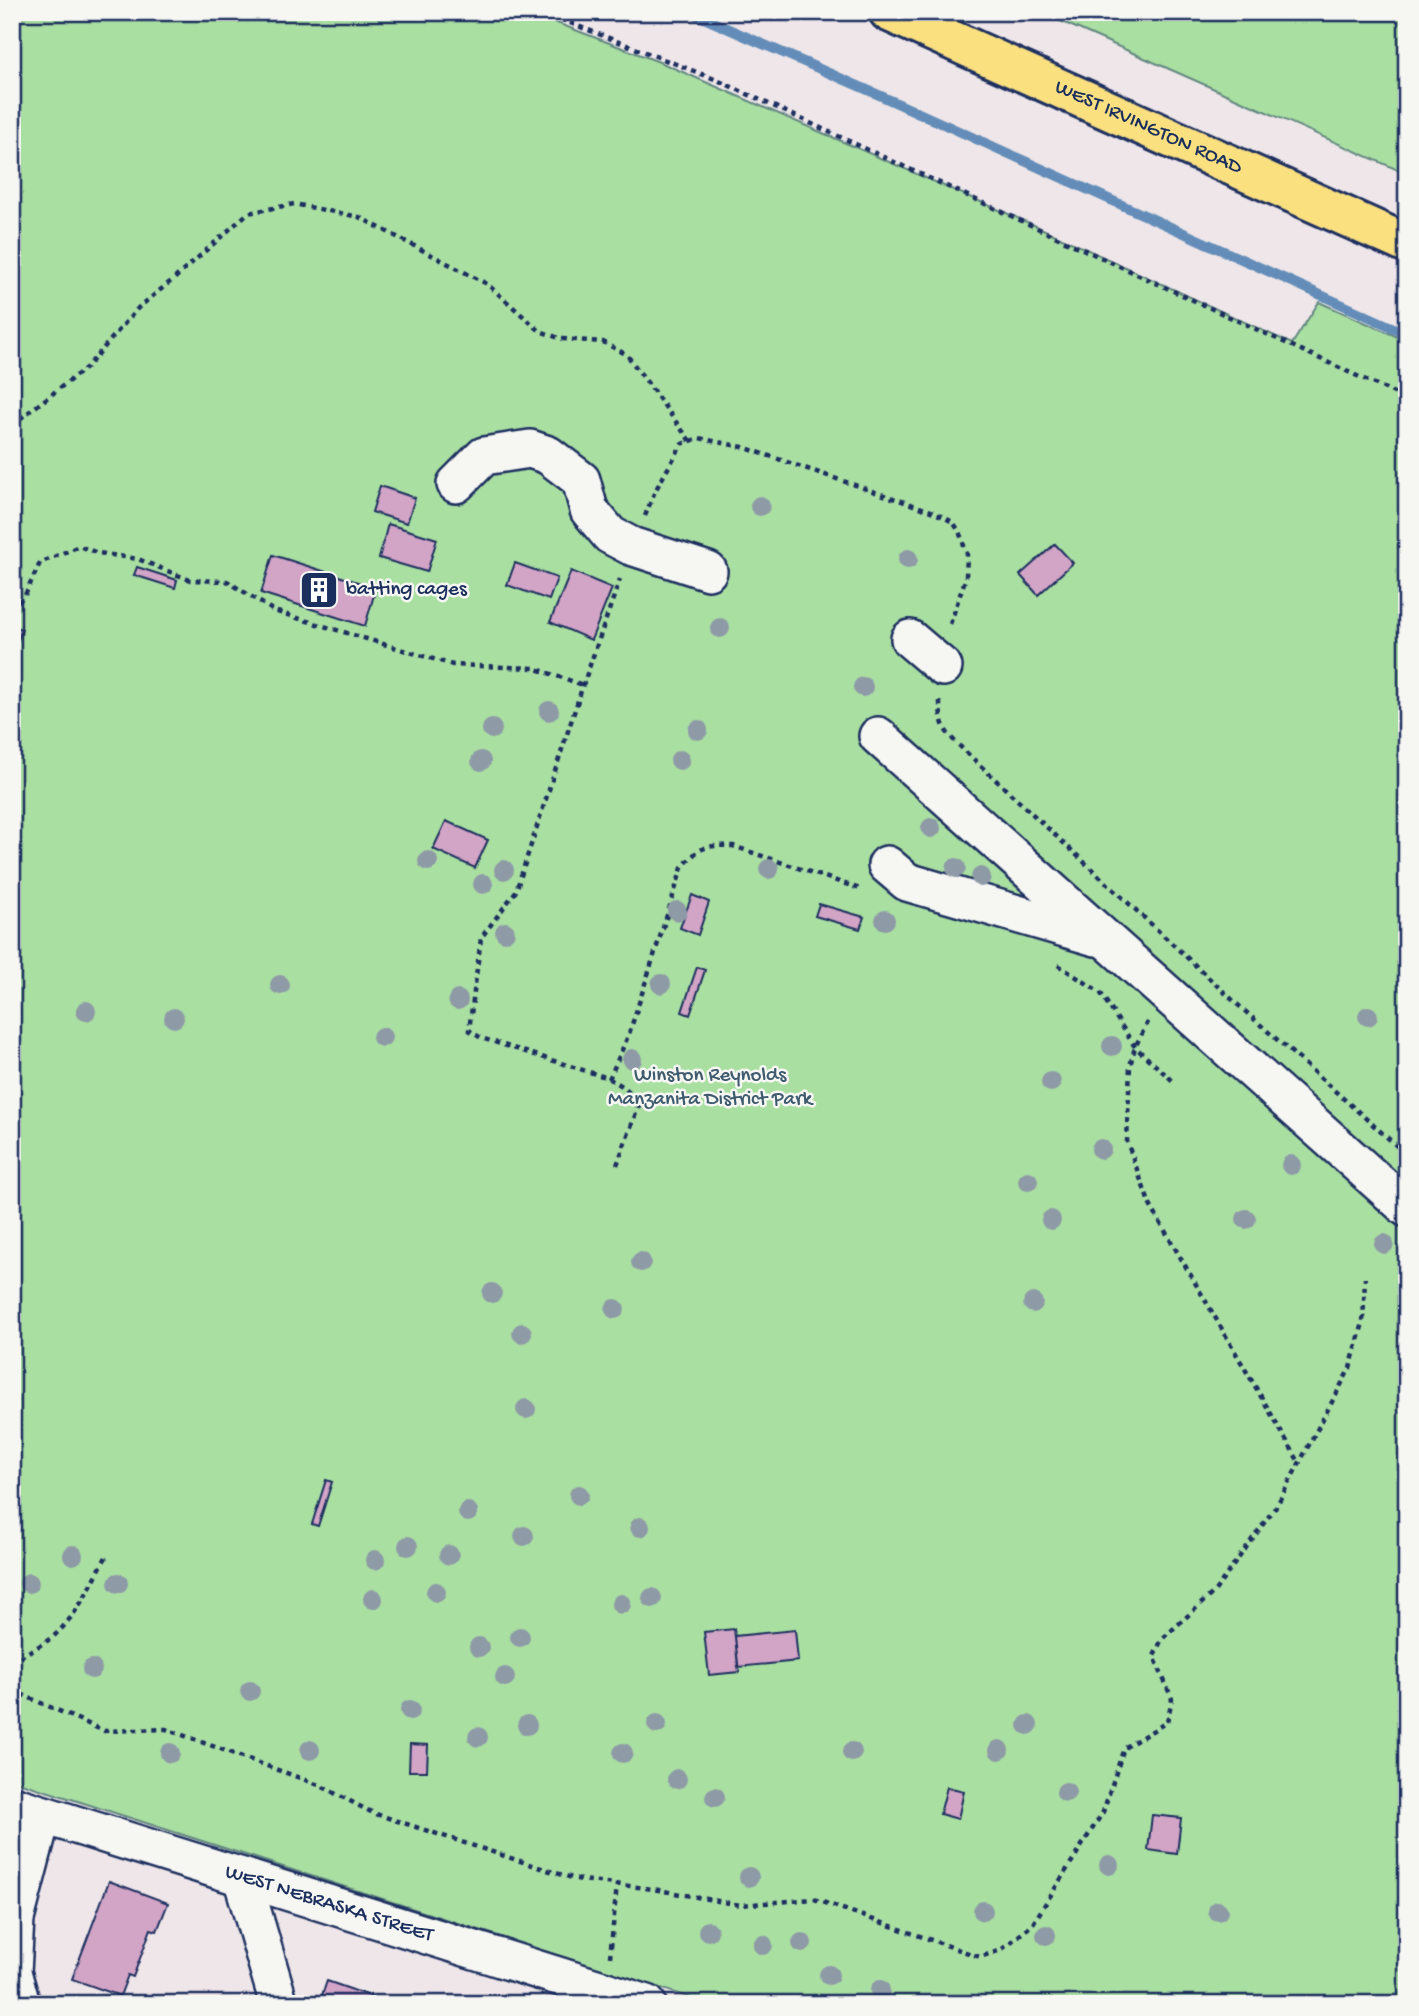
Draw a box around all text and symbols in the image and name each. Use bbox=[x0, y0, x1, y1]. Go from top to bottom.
street label: WEST IRVINGTON ROAD bbox=[1051, 75, 1246, 181]
building icon: batting cages bbox=[298, 569, 340, 611]
place label: batting cages bbox=[346, 578, 468, 603]
park label: Winston Reynolds Manzanita District Park bbox=[608, 1064, 815, 1113]
street label: WEST NEBRASKA STREET bbox=[222, 1860, 437, 1949]

